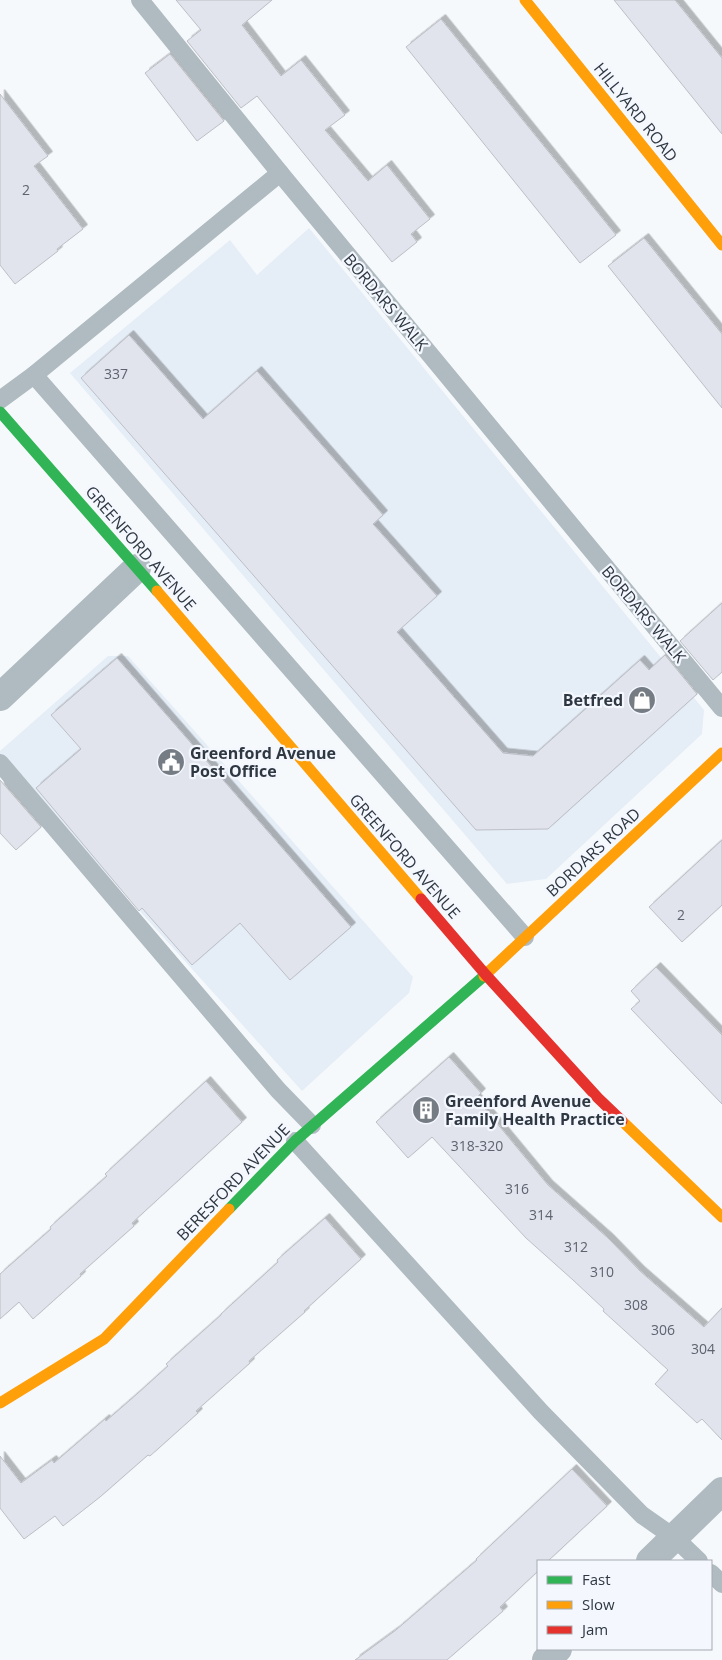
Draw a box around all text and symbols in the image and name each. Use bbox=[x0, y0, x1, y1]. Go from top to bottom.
street label: HILLYARD ROAD bbox=[589, 58, 683, 166]
house number: 2 bbox=[22, 180, 30, 199]
street label: BORDARS WALK bbox=[339, 249, 433, 355]
house number: 337 bbox=[104, 364, 128, 383]
street label: GREENFORD AVENUE bbox=[81, 481, 201, 615]
street label: BORDARS WALK bbox=[597, 561, 691, 667]
shop icon: Betfred bbox=[627, 685, 657, 715]
place label: Betfred bbox=[563, 689, 623, 711]
place label: Greenford Avenue Post Office bbox=[190, 742, 336, 782]
public building icon: Greenford Avenue Post Office bbox=[156, 747, 186, 777]
street label: GREENFORD AVENUE bbox=[345, 789, 465, 923]
street label: BORDARS ROAD bbox=[541, 803, 645, 901]
house number: 2 bbox=[677, 905, 685, 924]
place label: Greenford Avenue Family Health Practice bbox=[445, 1090, 625, 1130]
building icon: Greenford Avenue Family Health Practice bbox=[411, 1095, 441, 1125]
street label: BERESFORD AVENUE bbox=[172, 1119, 294, 1245]
house number: 318-320 bbox=[451, 1136, 503, 1155]
house number: 316 bbox=[505, 1179, 529, 1198]
house number: 314 bbox=[529, 1205, 553, 1224]
house number: 312 bbox=[564, 1237, 588, 1256]
house number: 310 bbox=[590, 1262, 614, 1281]
house number: 308 bbox=[624, 1295, 648, 1314]
house number: 306 bbox=[651, 1320, 675, 1339]
house number: 304 bbox=[691, 1339, 715, 1358]
legend bbox=[537, 1560, 712, 1650]
text: Fast bbox=[582, 1569, 611, 1589]
text: Slow bbox=[582, 1594, 615, 1614]
text: Jam bbox=[580, 1619, 608, 1639]

